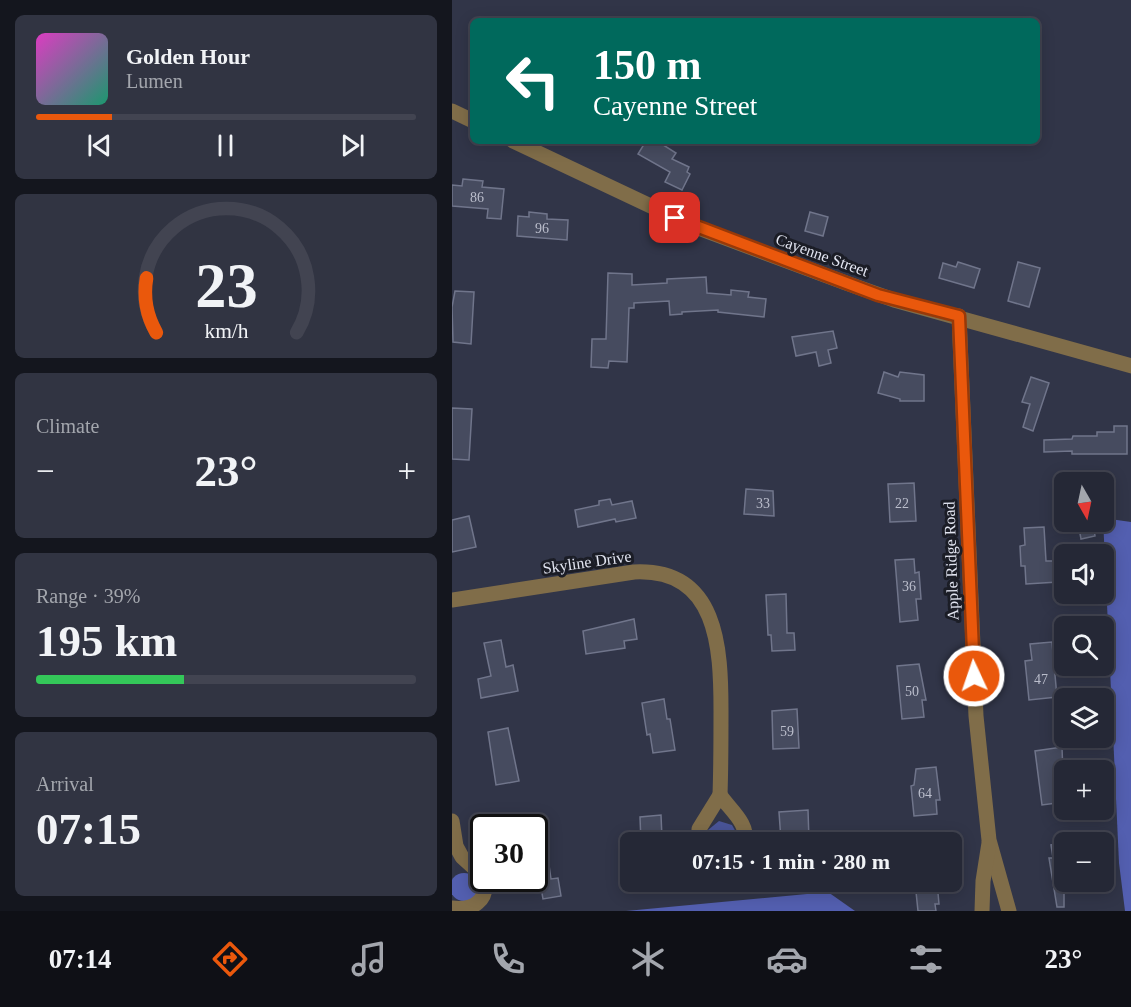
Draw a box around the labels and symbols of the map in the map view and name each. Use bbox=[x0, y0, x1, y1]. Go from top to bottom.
house number: 86 bbox=[470, 190, 484, 205]
pin bbox=[649, 192, 700, 243]
house number: 96 bbox=[535, 221, 549, 236]
street label: Cayenne Street bbox=[773, 230, 871, 281]
north arrow bbox=[1054, 472, 1114, 532]
house number: 33 bbox=[756, 496, 770, 511]
house number: 22 bbox=[895, 496, 909, 511]
street label: Apple Ridge Road bbox=[940, 501, 963, 621]
street label: Skyline Drive bbox=[542, 547, 633, 578]
house number: 36 bbox=[902, 579, 916, 594]
position arrow bbox=[942, 644, 1006, 708]
house number: 47 bbox=[1034, 672, 1048, 687]
house number: 50 bbox=[905, 684, 919, 699]
house number: 59 bbox=[780, 724, 794, 739]
house number: 64 bbox=[918, 786, 932, 801]
speed limit sign: 30 bbox=[470, 814, 548, 892]

